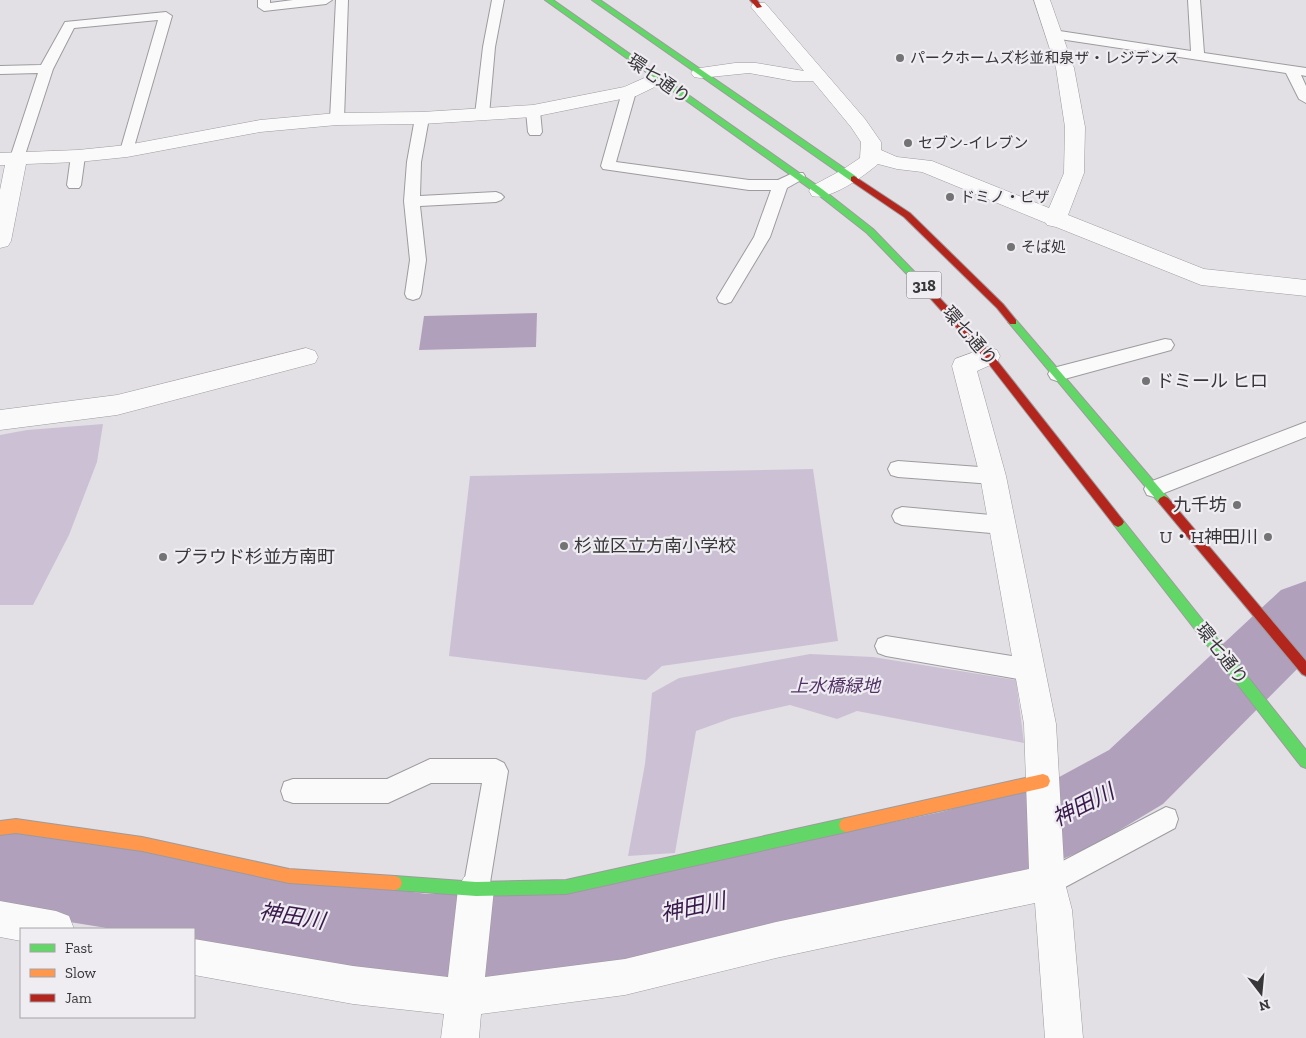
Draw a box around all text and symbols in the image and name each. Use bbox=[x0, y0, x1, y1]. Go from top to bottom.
street label: 環七通り bbox=[623, 49, 695, 109]
place label: パークホームズ杉並和泉ザ・レジデンス bbox=[910, 49, 1179, 67]
marker: パークホームズ杉並和泉ザ・レジデンス bbox=[894, 52, 906, 64]
place label: セブン-イレブン bbox=[918, 134, 1028, 152]
marker: セブン-イレブン bbox=[902, 137, 914, 149]
place label: ドミノ・ピザ bbox=[960, 188, 1050, 206]
marker: ドミノ・ピザ bbox=[944, 191, 956, 203]
place label: そば処 bbox=[1021, 238, 1066, 256]
marker: そば処 bbox=[1005, 241, 1017, 253]
road number: 318 bbox=[906, 272, 942, 298]
street label: 環七通り bbox=[938, 302, 1002, 370]
place label: ドミール ヒロ bbox=[1156, 370, 1268, 392]
marker: ドミール ヒロ bbox=[1140, 375, 1152, 387]
place label: 九千坊 bbox=[1173, 494, 1227, 516]
marker: 九千坊 bbox=[1231, 499, 1243, 511]
place label: U・H神田川 bbox=[1159, 526, 1258, 548]
marker: U・H神田川 bbox=[1262, 531, 1274, 543]
place label: 杉並区立方南小学校 bbox=[574, 535, 736, 557]
marker: 杉並区立方南小学校 bbox=[558, 540, 570, 552]
place label: プラウド杉並方南町 bbox=[173, 546, 335, 568]
marker: プラウド杉並方南町 bbox=[157, 551, 169, 563]
street label: 環七通り bbox=[1191, 619, 1253, 689]
park label: 上水橋緑地 bbox=[790, 675, 882, 697]
water label: 神田川 bbox=[1047, 777, 1120, 832]
water label: 神田川 bbox=[658, 887, 730, 927]
water label: 神田川 bbox=[257, 898, 329, 935]
legend bbox=[20, 928, 195, 1018]
text: Fast bbox=[65, 939, 93, 957]
text: Slow bbox=[65, 964, 97, 982]
north arrow bbox=[1236, 968, 1286, 1018]
text: Jam bbox=[65, 989, 92, 1007]
text: N bbox=[1257, 995, 1272, 1015]

